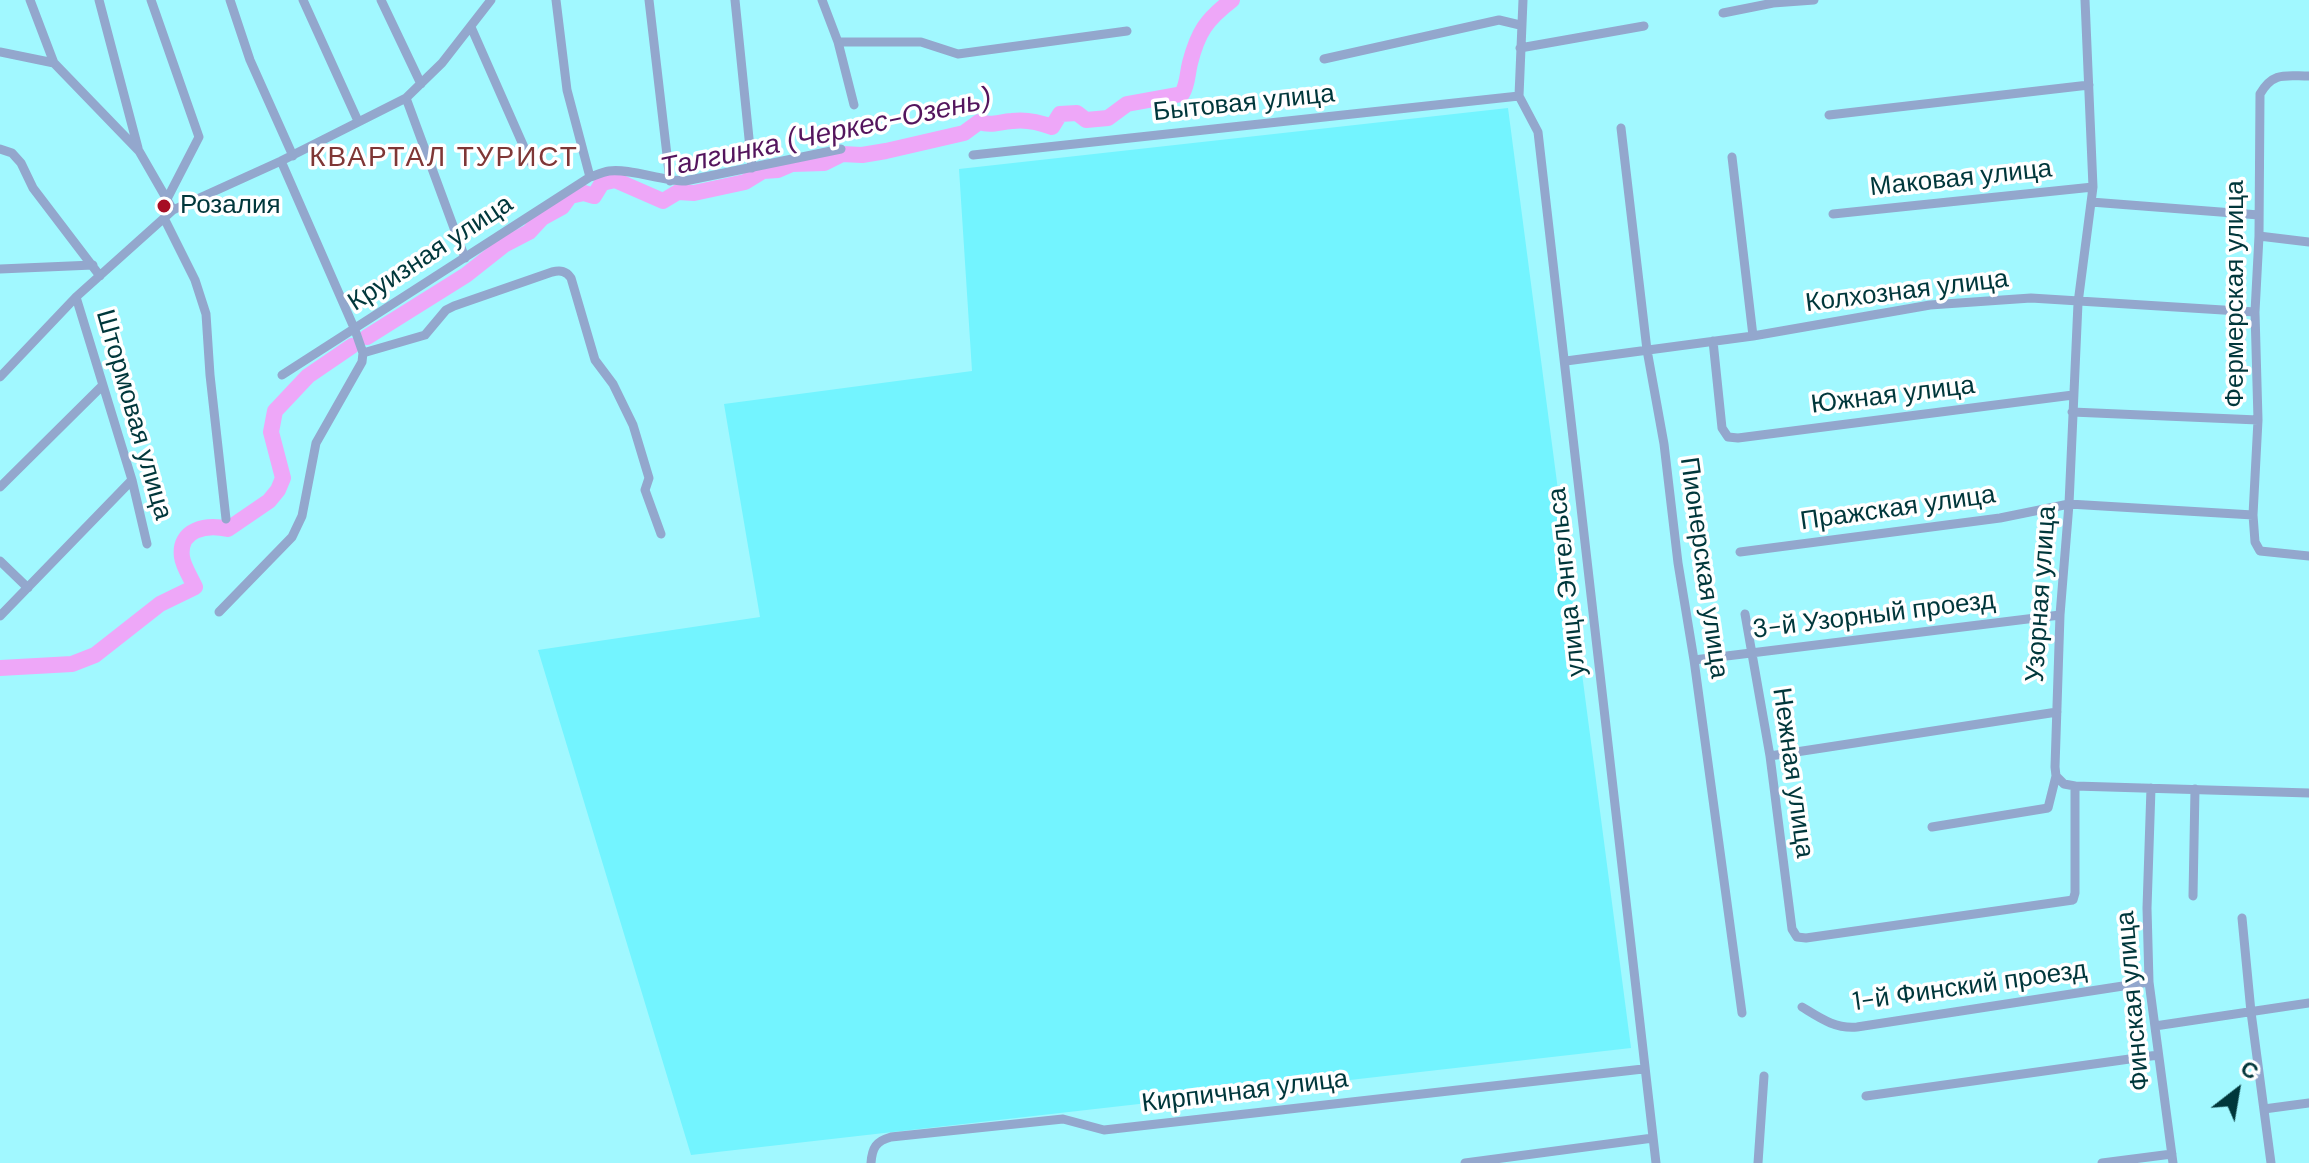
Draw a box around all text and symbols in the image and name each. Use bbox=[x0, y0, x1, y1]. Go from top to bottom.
street label: Бытовая улица bbox=[1152, 79, 1336, 129]
water label: Талгинка (Черкес-Озень) bbox=[658, 84, 994, 186]
district label: КВАРТАЛ ТУРИСТ bbox=[309, 142, 579, 176]
street label: Маковая улица bbox=[1868, 154, 2054, 204]
street label: Фермерская улица bbox=[2220, 180, 2252, 408]
street label: Круизная улица bbox=[343, 189, 519, 319]
place label: Розалия bbox=[180, 190, 281, 222]
marker: Розалия bbox=[155, 197, 173, 215]
street label: Колхозная улица bbox=[1804, 264, 2010, 320]
street label: Штормовая улица bbox=[88, 306, 178, 524]
street label: Южная улица bbox=[1809, 370, 1977, 422]
street label: Пионерская улица bbox=[1672, 456, 1734, 680]
street label: Пражская улица bbox=[1798, 480, 1998, 538]
street label: улица Энгельса bbox=[1543, 486, 1593, 678]
street label: Узорная улица bbox=[2020, 505, 2064, 683]
street label: 3-й Узорный проезд bbox=[1751, 586, 1997, 646]
street label: Нежная улица bbox=[1765, 686, 1819, 860]
street label: Финская улица bbox=[2111, 910, 2157, 1092]
street label: 1-й Финский проезд bbox=[1851, 955, 2089, 1019]
north arrow bbox=[2197, 1051, 2277, 1131]
text: С bbox=[2235, 1053, 2264, 1087]
street label: Кирпичная улица bbox=[1140, 1064, 1350, 1120]

